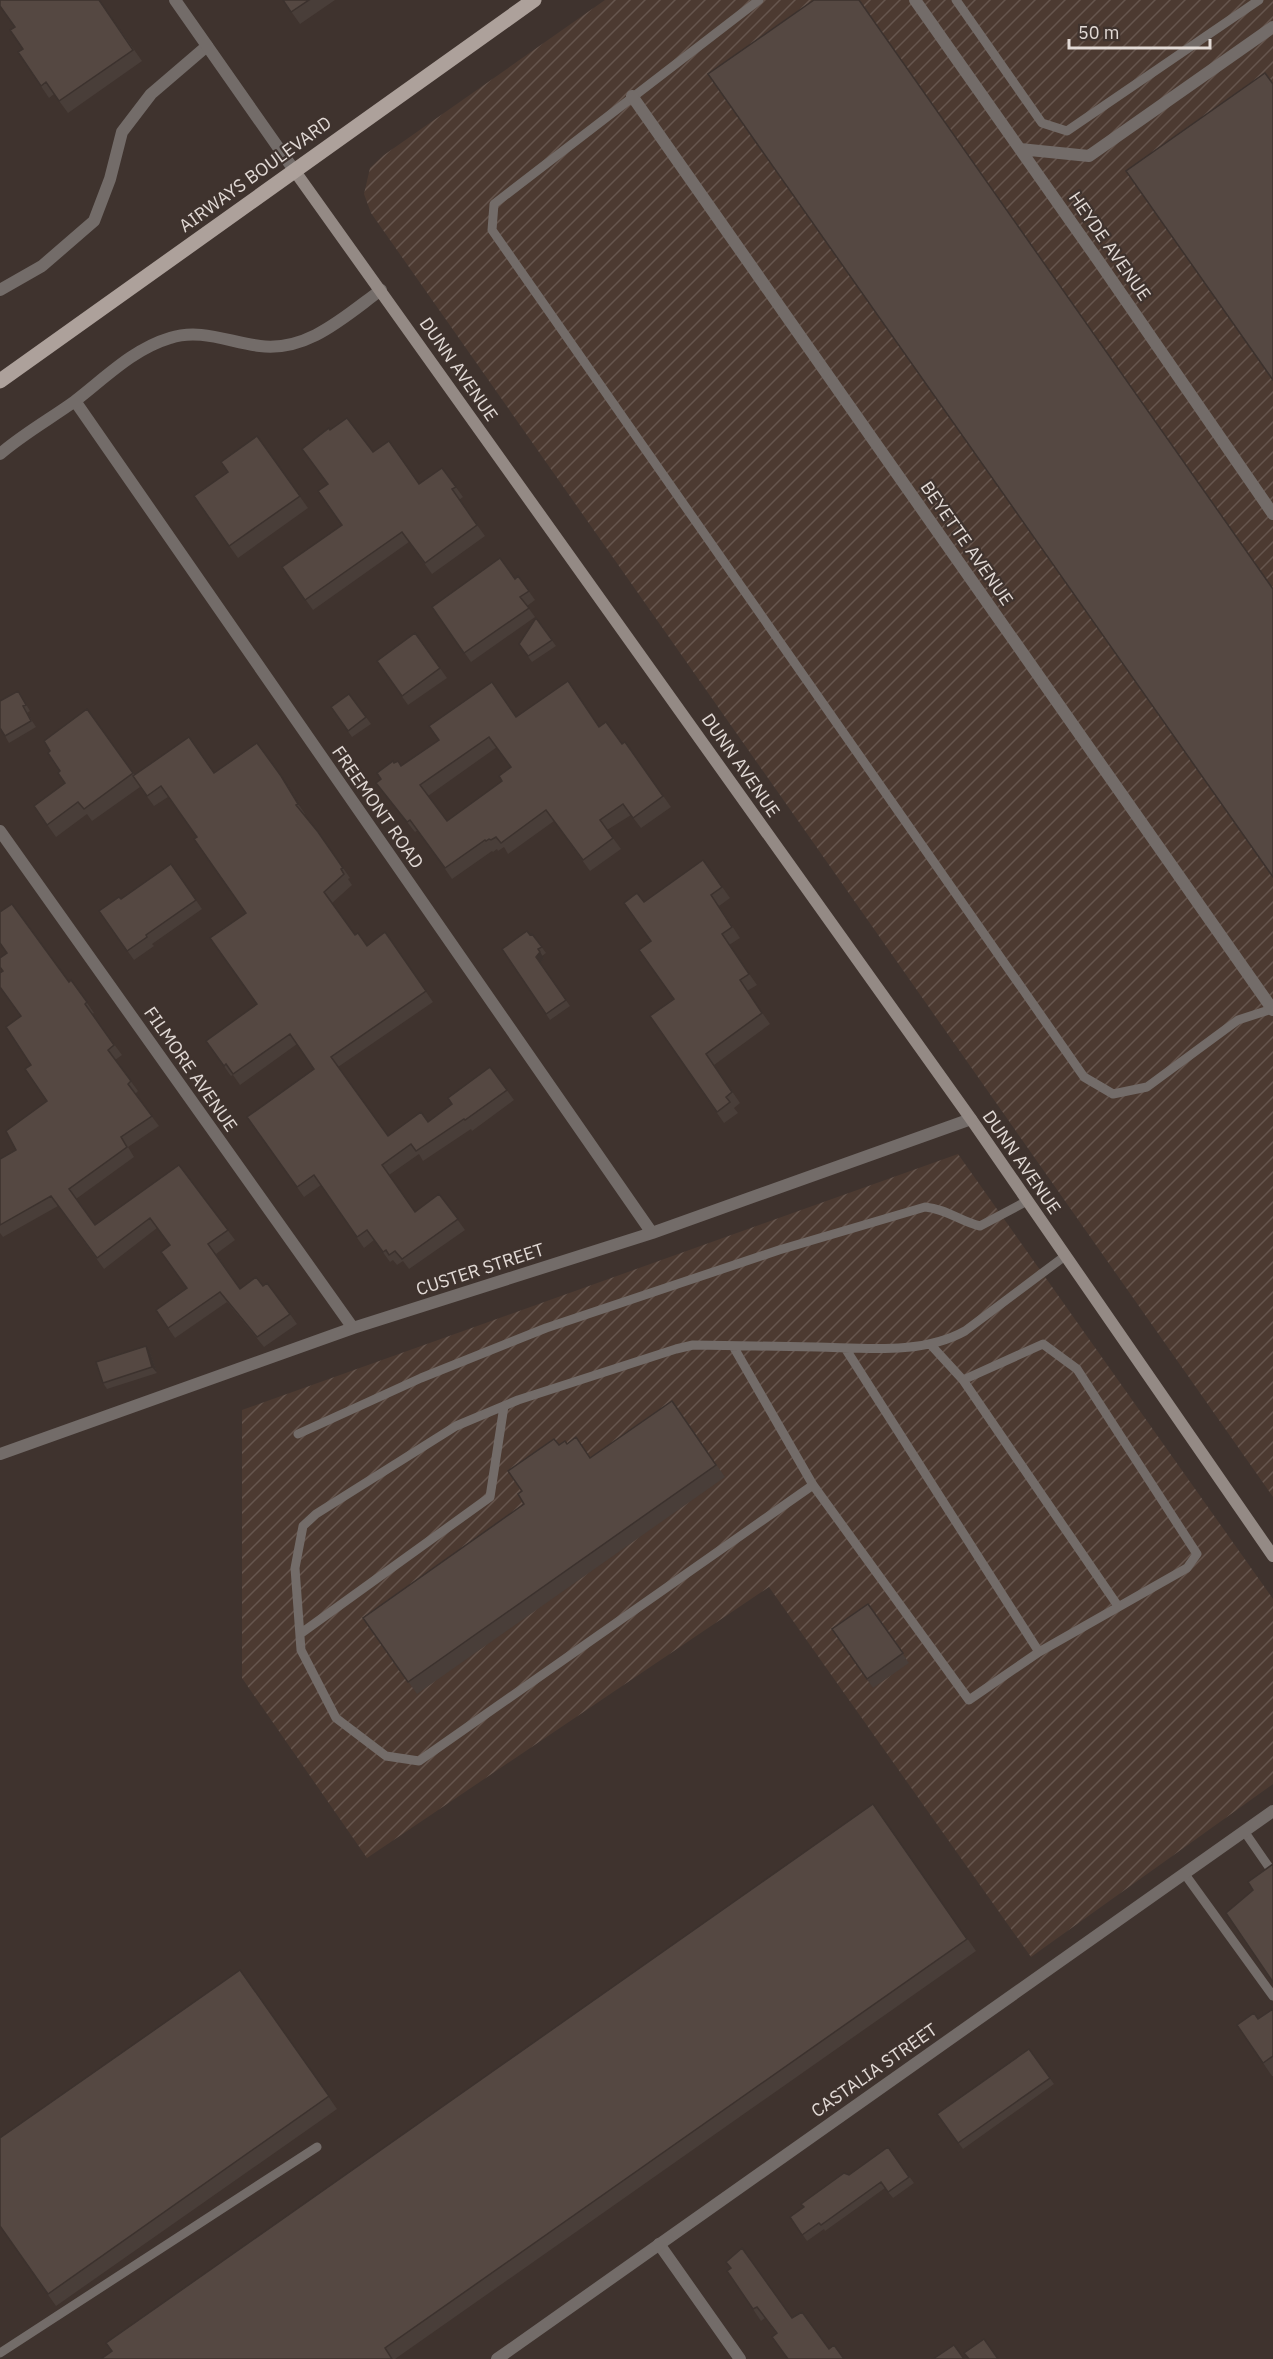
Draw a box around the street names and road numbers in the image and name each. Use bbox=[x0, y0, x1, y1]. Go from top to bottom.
street label: AIRWAYS BOULEVARD bbox=[174, 111, 336, 237]
street label: HEYDE AVENUE bbox=[1064, 187, 1156, 305]
street label: DUNN AVENUE bbox=[415, 313, 503, 425]
street label: BEYETTE AVENUE bbox=[916, 476, 1018, 610]
street label: DUNN AVENUE bbox=[697, 709, 785, 821]
street label: FREEMONT ROAD bbox=[327, 741, 429, 873]
street label: FILMORE AVENUE bbox=[139, 1002, 243, 1136]
street label: DUNN AVENUE bbox=[978, 1106, 1066, 1218]
street label: CUSTER STREET bbox=[413, 1237, 547, 1301]
street label: CASTALIA STREET bbox=[806, 2018, 942, 2122]

